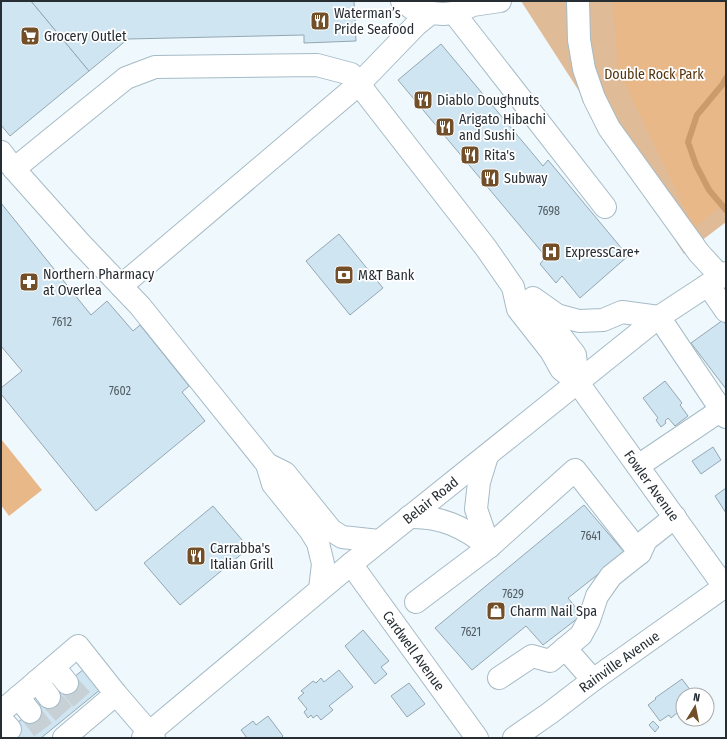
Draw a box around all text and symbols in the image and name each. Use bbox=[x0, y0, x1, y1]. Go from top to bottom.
place label: Waterman’s Pride Seafood bbox=[334, 5, 414, 38]
restaurant icon: Waterman’s Pride Seafood bbox=[309, 10, 331, 32]
supermarket icon: Grocery Outlet bbox=[19, 25, 41, 47]
place label: Grocery Outlet bbox=[44, 28, 127, 45]
park label: Double Rock Park bbox=[604, 66, 704, 83]
restaurant icon: Diablo Doughnuts bbox=[412, 89, 434, 111]
place label: Diablo Doughnuts bbox=[437, 92, 539, 109]
place label: Arigato Hibachi and Sushi bbox=[459, 111, 546, 144]
restaurant icon: Arigato Hibachi and Sushi bbox=[434, 116, 456, 138]
restaurant icon: Rita's bbox=[459, 144, 481, 166]
place label: Rita's bbox=[484, 147, 515, 164]
restaurant icon: Subway bbox=[479, 167, 501, 189]
place label: Subway bbox=[504, 170, 548, 187]
house number: 7698 bbox=[538, 204, 560, 218]
hospital icon: ExpressCare+ bbox=[540, 241, 562, 263]
place label: ExpressCare+ bbox=[565, 244, 640, 261]
bank icon: M&T Bank bbox=[333, 264, 355, 286]
place label: Northern Pharmacy at Overlea bbox=[43, 266, 155, 299]
place label: M&T Bank bbox=[358, 267, 415, 284]
pharmacy icon: Northern Pharmacy at Overlea bbox=[18, 271, 40, 293]
house number: 7612 bbox=[52, 315, 72, 329]
house number: 7602 bbox=[109, 384, 131, 398]
street label: Fowler Avenue bbox=[620, 447, 683, 525]
street label: Belair Road bbox=[400, 473, 462, 528]
house number: 7641 bbox=[581, 529, 601, 543]
place label: Carrabba's Italian Grill bbox=[210, 540, 274, 573]
restaurant icon: Carrabba's Italian Grill bbox=[185, 545, 207, 567]
house number: 7629 bbox=[502, 587, 524, 601]
shop icon: Charm Nail Spa bbox=[485, 600, 507, 622]
place label: Charm Nail Spa bbox=[510, 603, 597, 620]
street label: Cardwell Avenue bbox=[379, 608, 448, 694]
house number: 7621 bbox=[461, 625, 481, 639]
street label: Rainville Avenue bbox=[576, 628, 663, 696]
north arrow bbox=[675, 687, 715, 727]
text: N bbox=[692, 691, 701, 705]

